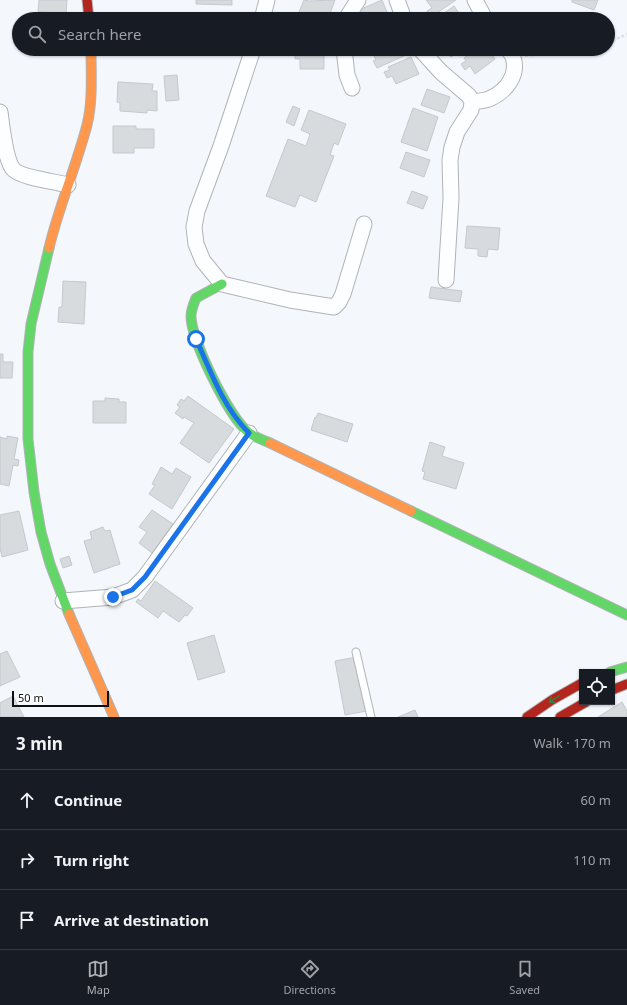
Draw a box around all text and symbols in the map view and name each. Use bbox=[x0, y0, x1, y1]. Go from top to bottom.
search box bbox=[12, 12, 615, 56]
icon: search bbox=[26, 23, 48, 45]
text: Search here bbox=[58, 24, 141, 44]
route start bbox=[187, 330, 205, 348]
route end bbox=[104, 588, 122, 606]
map controls bbox=[579, 669, 615, 705]
button: locate bbox=[579, 669, 615, 705]
scale bar bbox=[12, 689, 109, 708]
text: 50 m bbox=[18, 690, 44, 705]
one-way arrow bbox=[548, 695, 560, 703]
text: 3 min bbox=[16, 732, 63, 755]
text: Walk · 170 m bbox=[533, 734, 611, 752]
icon: ahead bbox=[16, 789, 38, 811]
text: Continue bbox=[54, 790, 122, 810]
text: 60 m bbox=[581, 791, 611, 809]
icon: right bbox=[16, 849, 38, 871]
text: Turn right bbox=[54, 850, 129, 870]
text: 110 m bbox=[573, 851, 611, 869]
icon: arrive bbox=[16, 909, 38, 931]
text: Arrive at destination bbox=[54, 910, 209, 930]
tab: Map bbox=[87, 958, 110, 997]
tab: Directions bbox=[283, 958, 336, 997]
tab: Saved bbox=[509, 958, 540, 997]

